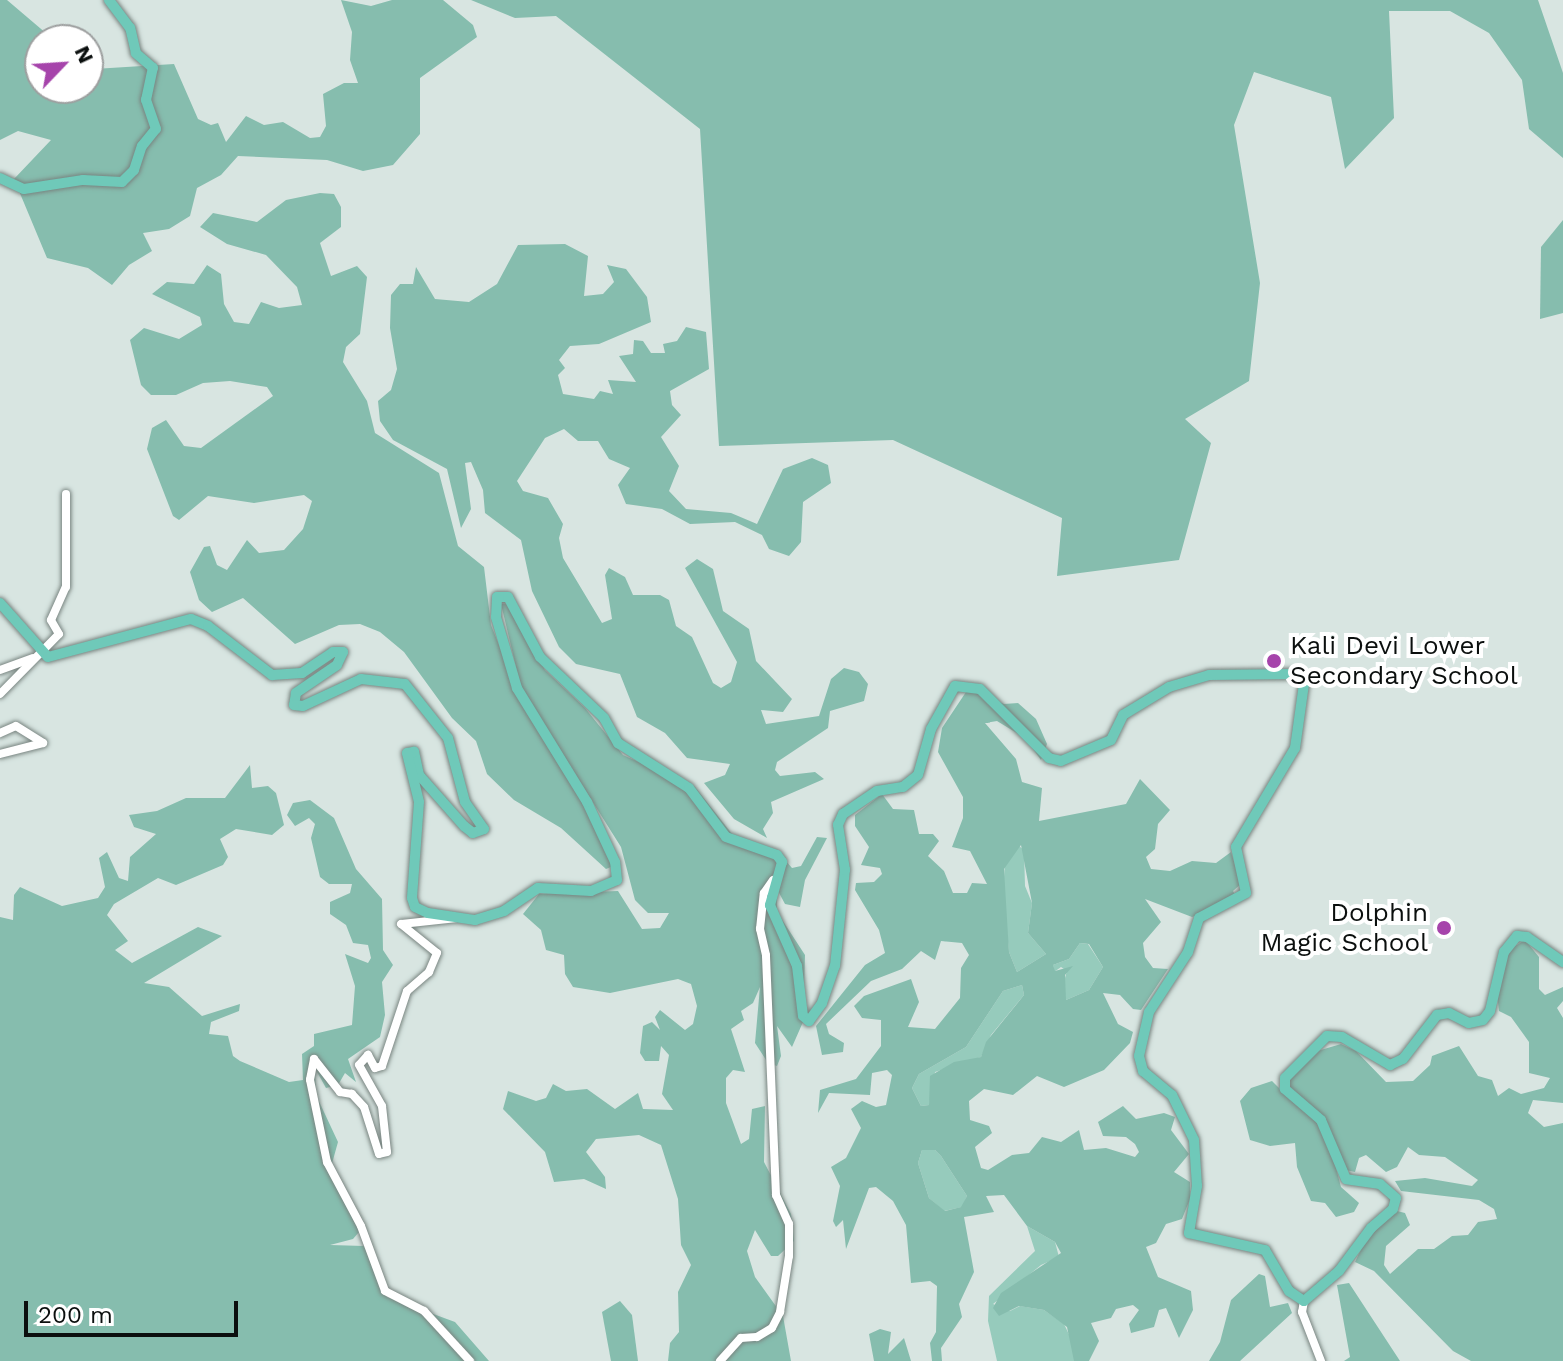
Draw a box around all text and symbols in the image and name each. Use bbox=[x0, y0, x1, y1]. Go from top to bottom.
north arrow bbox=[24, 24, 104, 104]
text: N bbox=[70, 42, 99, 67]
place label: Kali Devi Lower Secondary School bbox=[1290, 630, 1518, 692]
marker: Kali Devi Lower Secondary School bbox=[1265, 652, 1283, 670]
place label: Dolphin Magic School bbox=[1261, 897, 1428, 958]
marker: Dolphin Magic School bbox=[1435, 919, 1453, 937]
scale bar bbox=[28, 1285, 242, 1335]
text: 200 m bbox=[38, 1301, 113, 1329]

